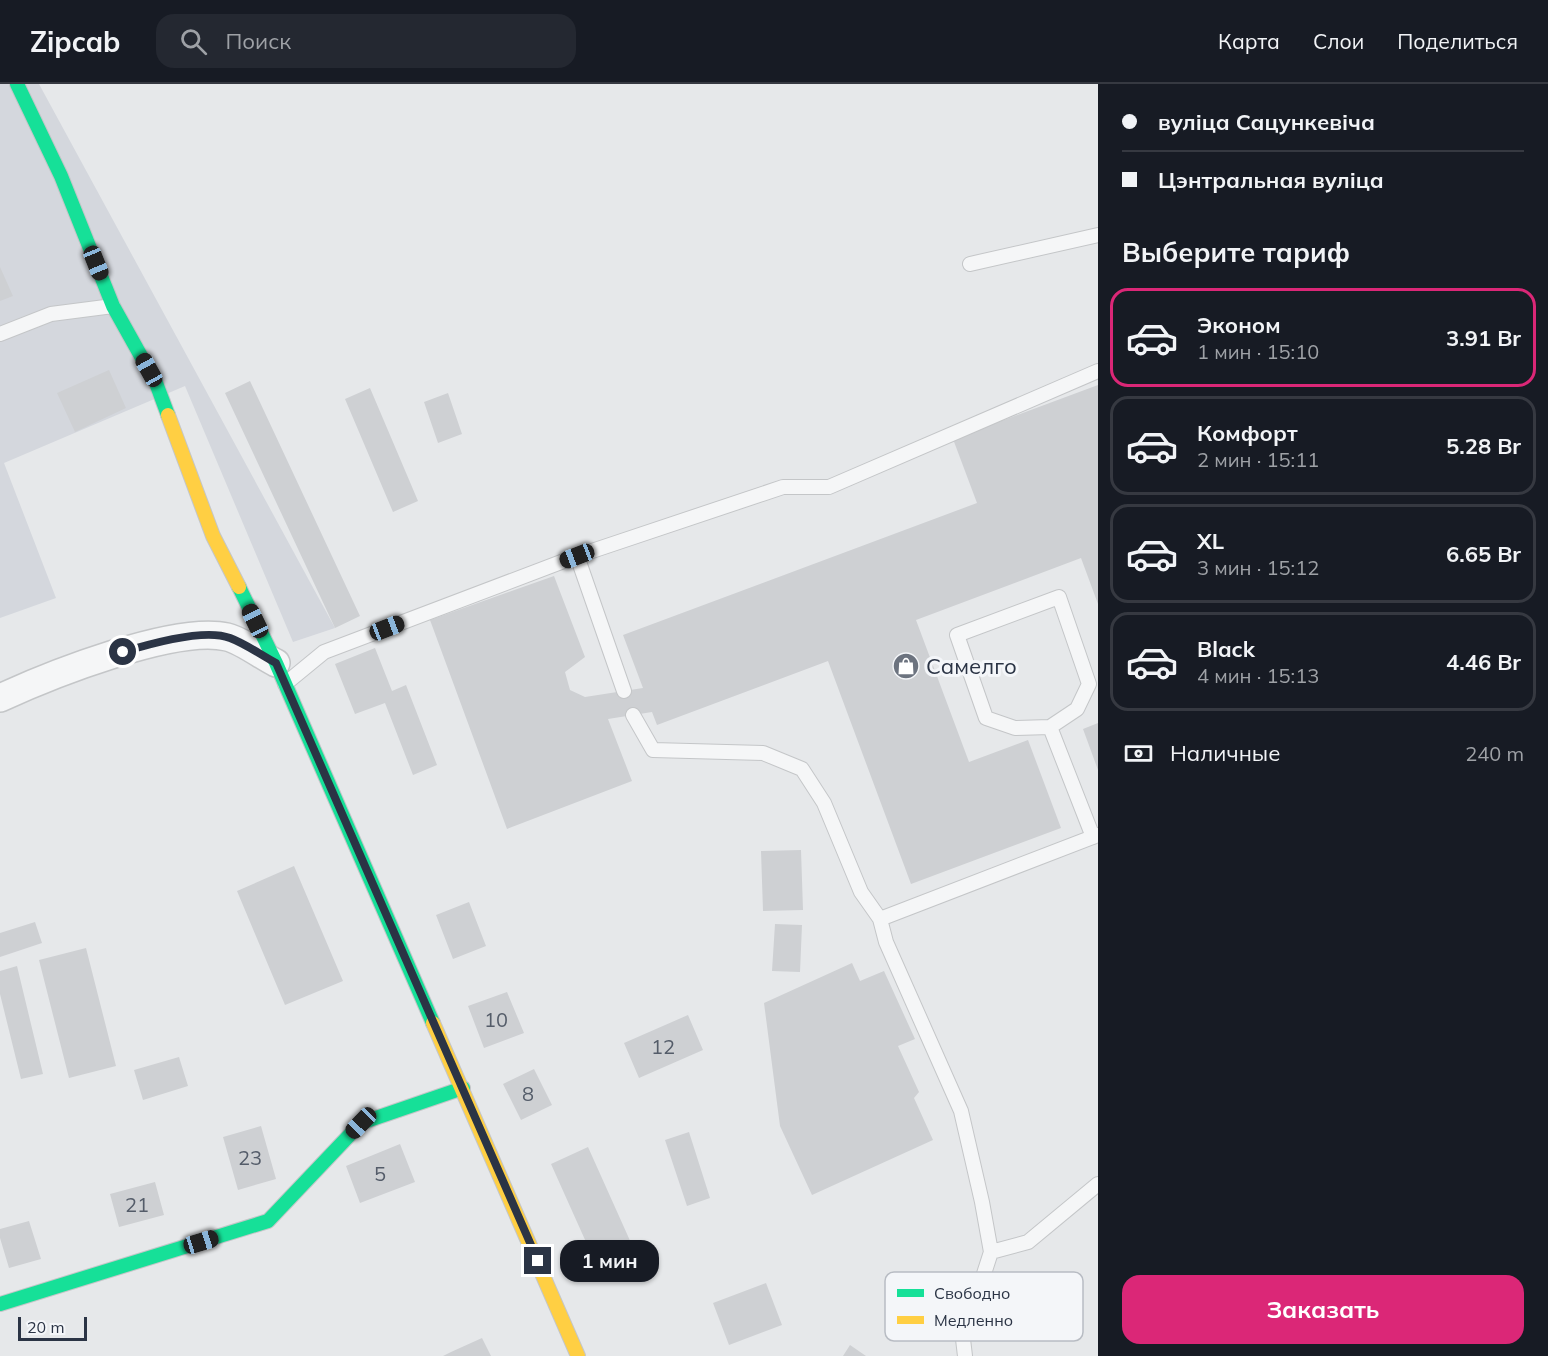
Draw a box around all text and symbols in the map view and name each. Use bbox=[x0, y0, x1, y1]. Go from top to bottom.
search box bbox=[156, 14, 576, 68]
text: Zipcab bbox=[30, 24, 120, 59]
icon: search bbox=[177, 25, 210, 58]
text: Поиск bbox=[225, 27, 291, 55]
text: Карта bbox=[1218, 28, 1280, 54]
text: Слои bbox=[1313, 28, 1364, 54]
text: Поделиться bbox=[1397, 28, 1518, 54]
text: вуліца Сацункевіча bbox=[1158, 108, 1375, 136]
text: Цэнтральная вуліца bbox=[1158, 166, 1384, 194]
text: Выберите тариф bbox=[1122, 235, 1350, 269]
car bbox=[81, 243, 111, 283]
icon: car bbox=[1125, 311, 1179, 365]
text: Эконом bbox=[1197, 311, 1281, 339]
text: 3.91 Br bbox=[1446, 324, 1521, 352]
text: 1 мин · 15:10 bbox=[1197, 339, 1319, 364]
car bbox=[132, 350, 166, 390]
icon: car bbox=[1125, 419, 1179, 473]
text: Комфорт bbox=[1197, 419, 1298, 447]
text: 5.28 Br bbox=[1446, 432, 1521, 460]
text: 2 мин · 15:11 bbox=[1197, 447, 1319, 472]
icon: car bbox=[1125, 527, 1179, 581]
text: XL bbox=[1197, 527, 1224, 555]
text: 6.65 Br bbox=[1446, 540, 1521, 568]
car bbox=[557, 541, 597, 571]
text: 3 мин · 15:12 bbox=[1197, 555, 1319, 580]
car bbox=[239, 601, 271, 641]
car bbox=[367, 613, 407, 643]
icon: car bbox=[1125, 635, 1179, 689]
text: Black bbox=[1197, 635, 1255, 663]
route start bbox=[109, 638, 136, 665]
text: 4.46 Br bbox=[1446, 648, 1521, 676]
shop icon: Самелго bbox=[891, 651, 921, 681]
place label: Самелго bbox=[926, 652, 1017, 680]
text: 4 мин · 15:13 bbox=[1197, 663, 1319, 688]
icon: cash bbox=[1122, 737, 1155, 770]
text: Наличные bbox=[1170, 739, 1280, 767]
text: 240 m bbox=[1465, 741, 1524, 766]
house number: 10 bbox=[484, 1007, 508, 1032]
house number: 12 bbox=[651, 1034, 675, 1059]
house number: 8 bbox=[522, 1081, 534, 1106]
car bbox=[342, 1104, 380, 1142]
house number: 23 bbox=[238, 1145, 262, 1170]
house number: 5 bbox=[374, 1161, 386, 1186]
house number: 21 bbox=[125, 1192, 149, 1217]
car bbox=[181, 1228, 221, 1256]
callout: 1 мин bbox=[559, 1240, 658, 1282]
route end bbox=[524, 1247, 551, 1274]
text: 1 мин bbox=[581, 1248, 638, 1273]
legend bbox=[885, 1272, 1083, 1341]
button: Заказать bbox=[1122, 1275, 1524, 1344]
text: Свободно bbox=[934, 1283, 1010, 1303]
text: Медленно bbox=[934, 1310, 1013, 1330]
scale bar bbox=[18, 1314, 87, 1342]
text: 20 m bbox=[27, 1317, 64, 1337]

